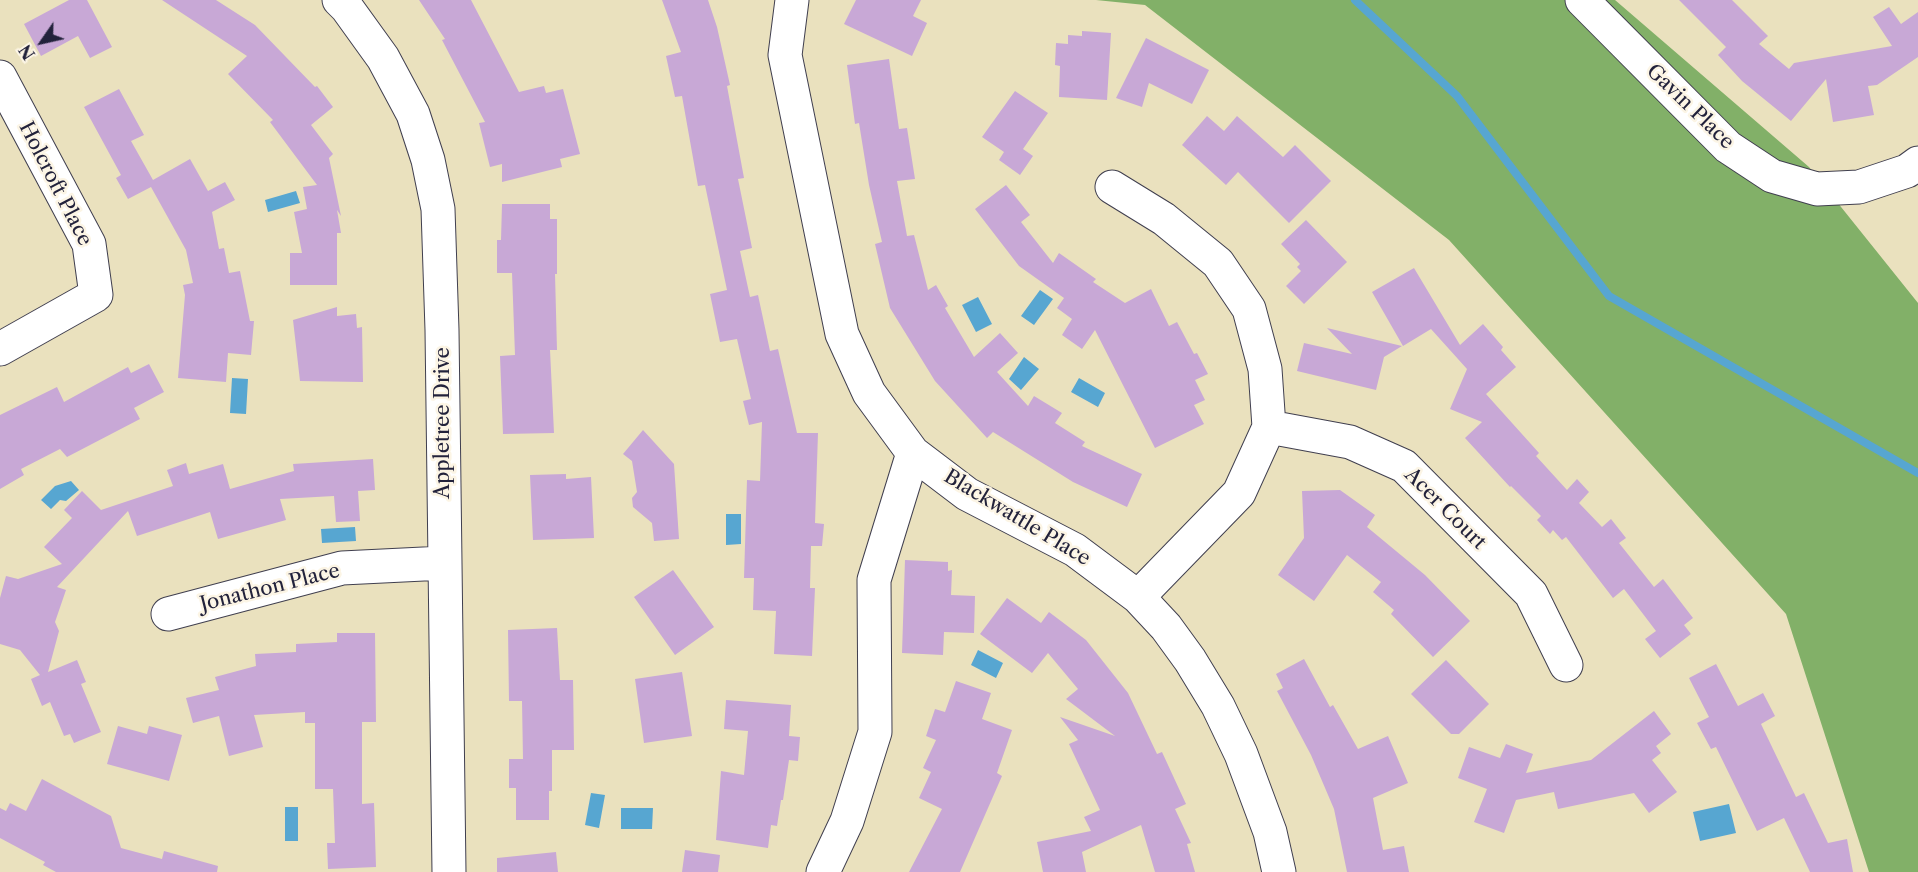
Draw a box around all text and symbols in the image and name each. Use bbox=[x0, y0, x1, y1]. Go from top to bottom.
north arrow bbox=[12, 12, 72, 72]
text: N bbox=[15, 41, 39, 63]
street label: Gavin Place bbox=[1641, 59, 1739, 155]
street label: Holcroft Place bbox=[13, 118, 97, 250]
street label: Appletree Drive bbox=[431, 347, 455, 499]
street label: Acer Court bbox=[1399, 463, 1491, 555]
street label: Blackwattle Place bbox=[939, 465, 1095, 571]
street label: Jonathon Place bbox=[198, 559, 342, 617]

